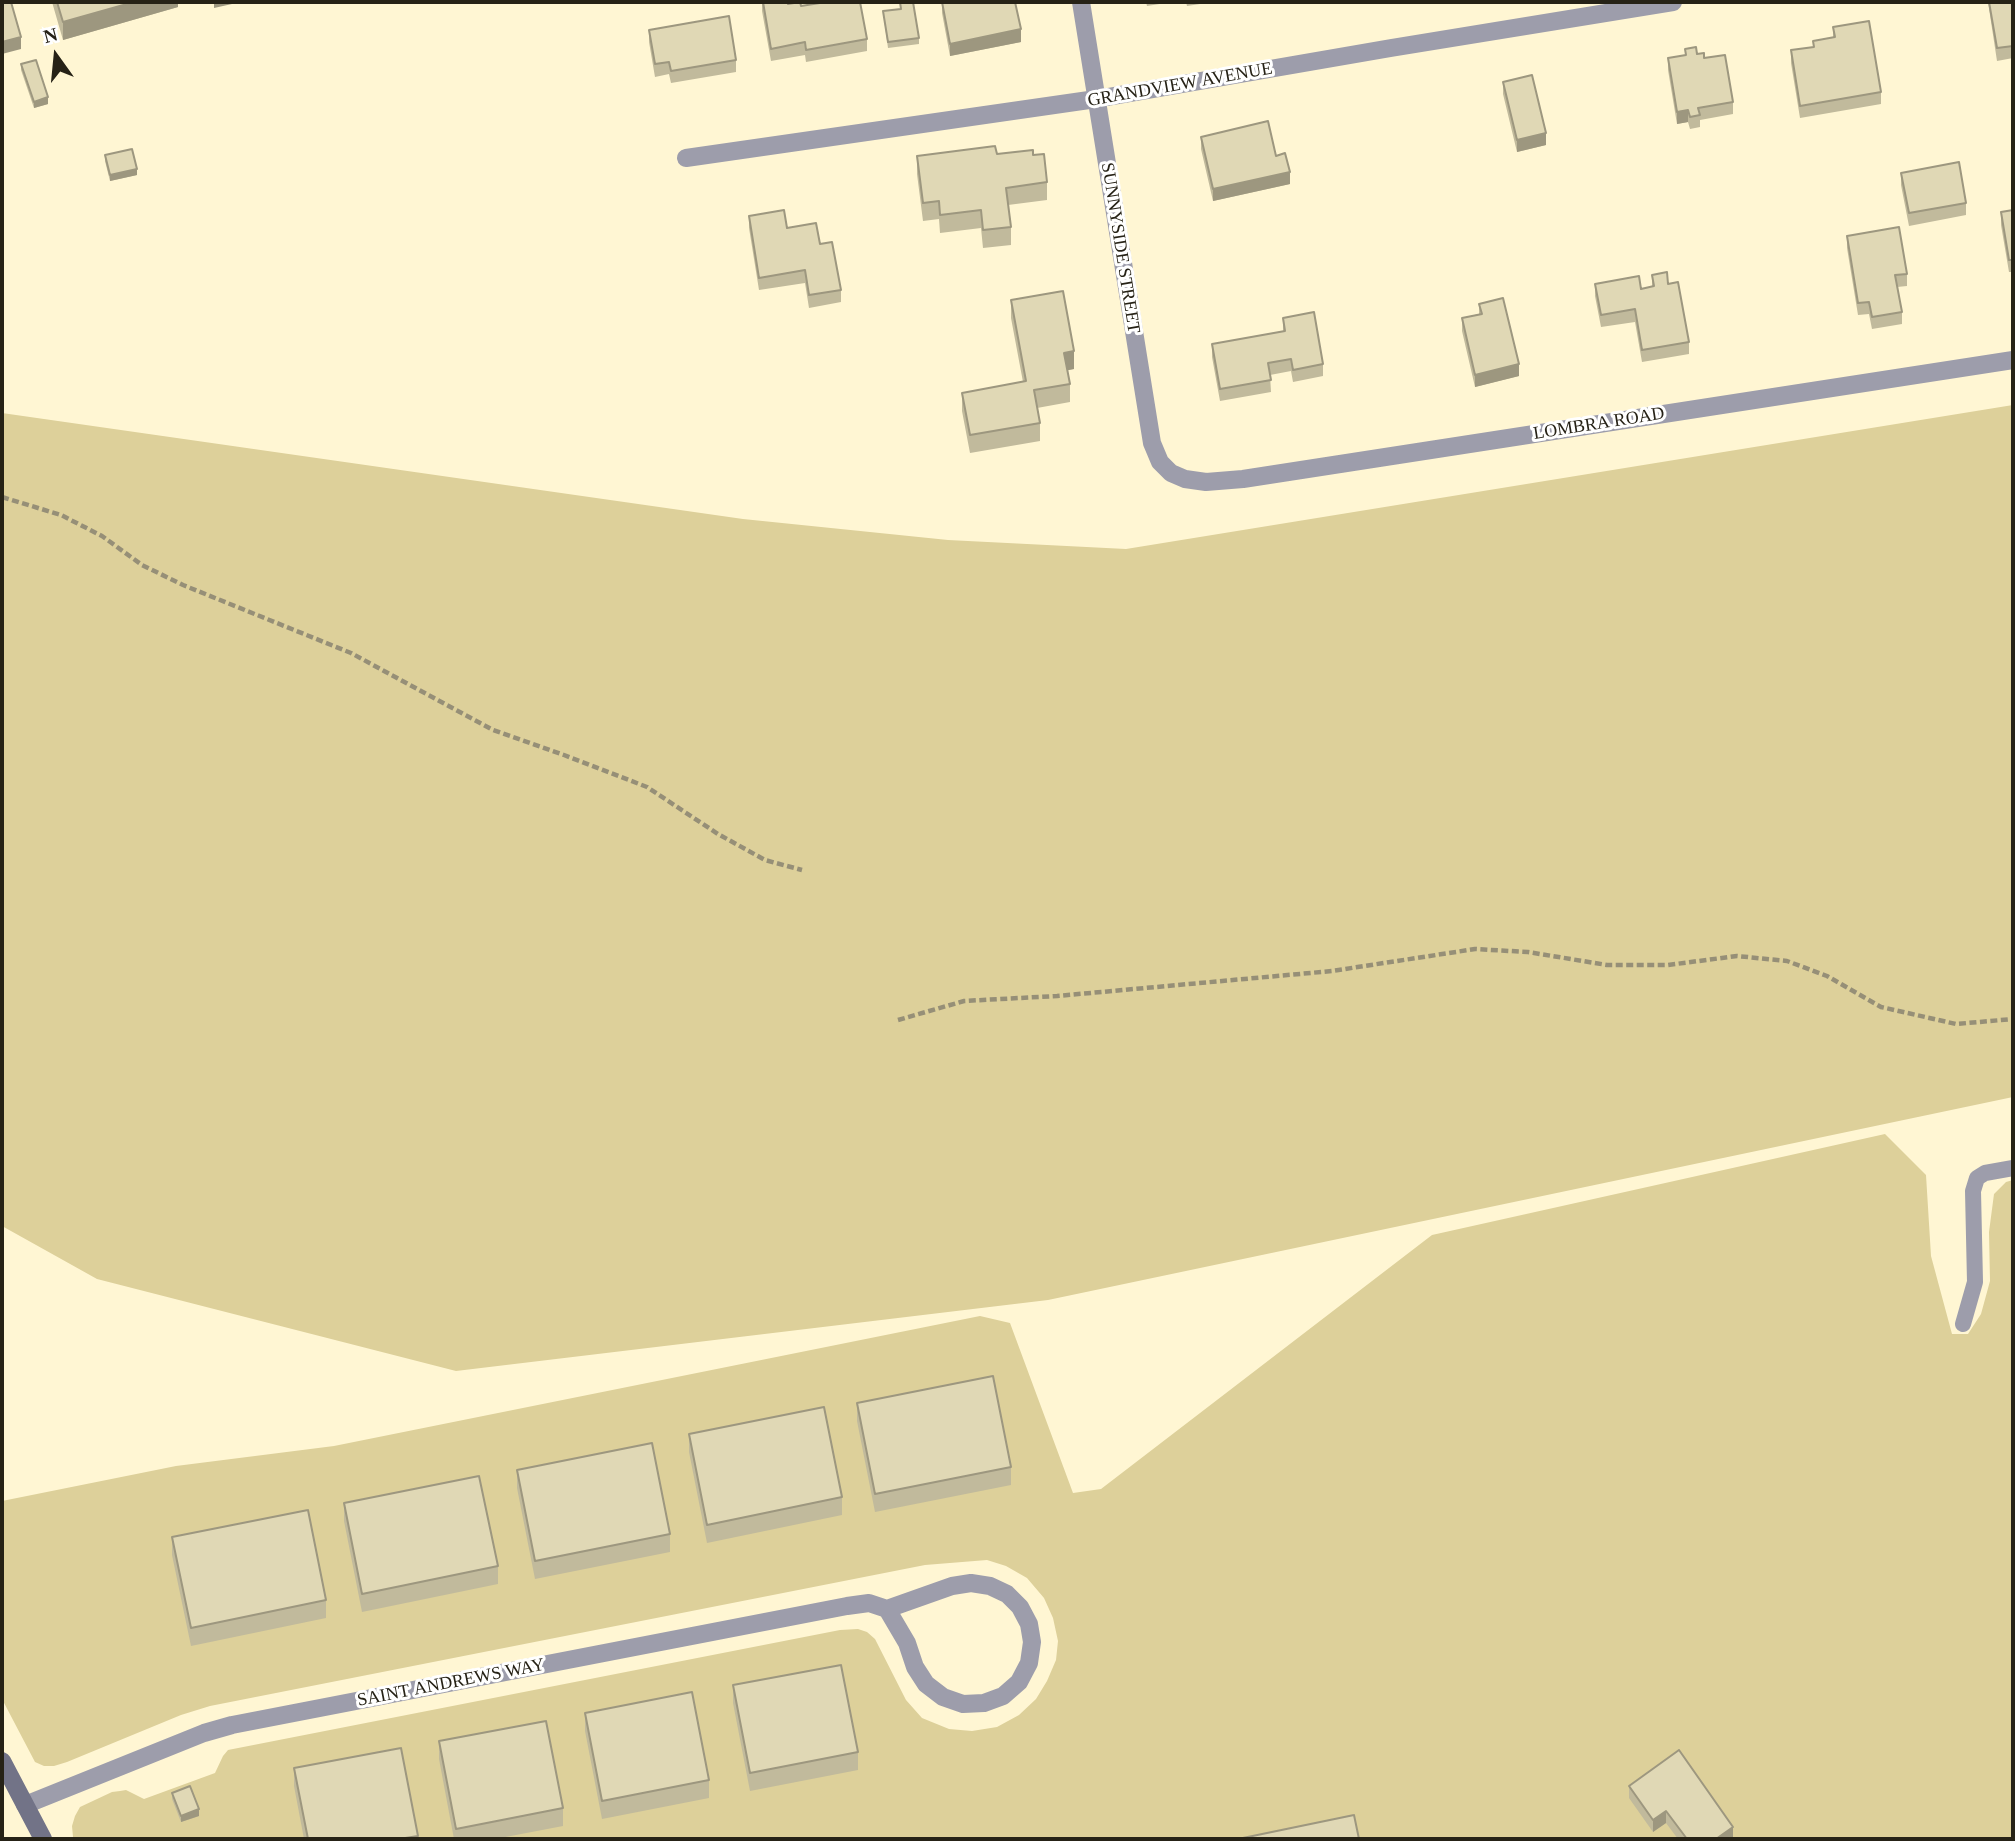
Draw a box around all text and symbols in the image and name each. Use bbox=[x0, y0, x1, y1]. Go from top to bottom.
north arrow bbox=[21, 21, 91, 91]
text: N bbox=[41, 23, 60, 47]
street label: GRANDVIEW AVENUE bbox=[1086, 58, 1274, 112]
street label: SUNNYSIDE STREET bbox=[1096, 161, 1144, 335]
street label: LOMBRA ROAD bbox=[1532, 403, 1666, 445]
street label: SAINT ANDREWS WAY bbox=[356, 1654, 546, 1712]

